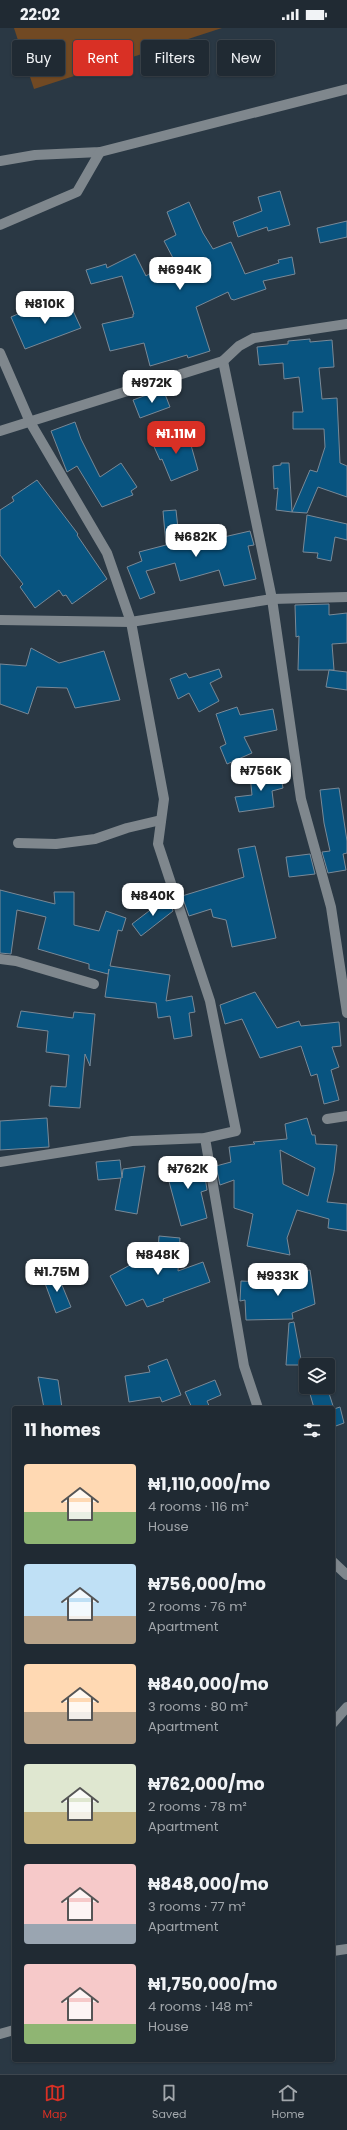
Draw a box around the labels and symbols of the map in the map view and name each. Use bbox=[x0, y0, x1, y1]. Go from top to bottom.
pin: ₦694K bbox=[152, 257, 208, 291]
pin: ₦810K bbox=[17, 291, 73, 325]
pin: ₦972K bbox=[124, 370, 180, 404]
pin: ₦1.11M bbox=[143, 421, 209, 455]
pin: ₦682K bbox=[168, 524, 224, 558]
pin: ₦756K bbox=[233, 758, 289, 792]
pin: ₦840K bbox=[125, 883, 181, 917]
pin: ₦762K bbox=[160, 1156, 216, 1190]
pin: ₦848K bbox=[130, 1242, 186, 1276]
pin: ₦1.75M bbox=[24, 1259, 90, 1293]
pin: ₦933K bbox=[250, 1263, 306, 1297]

